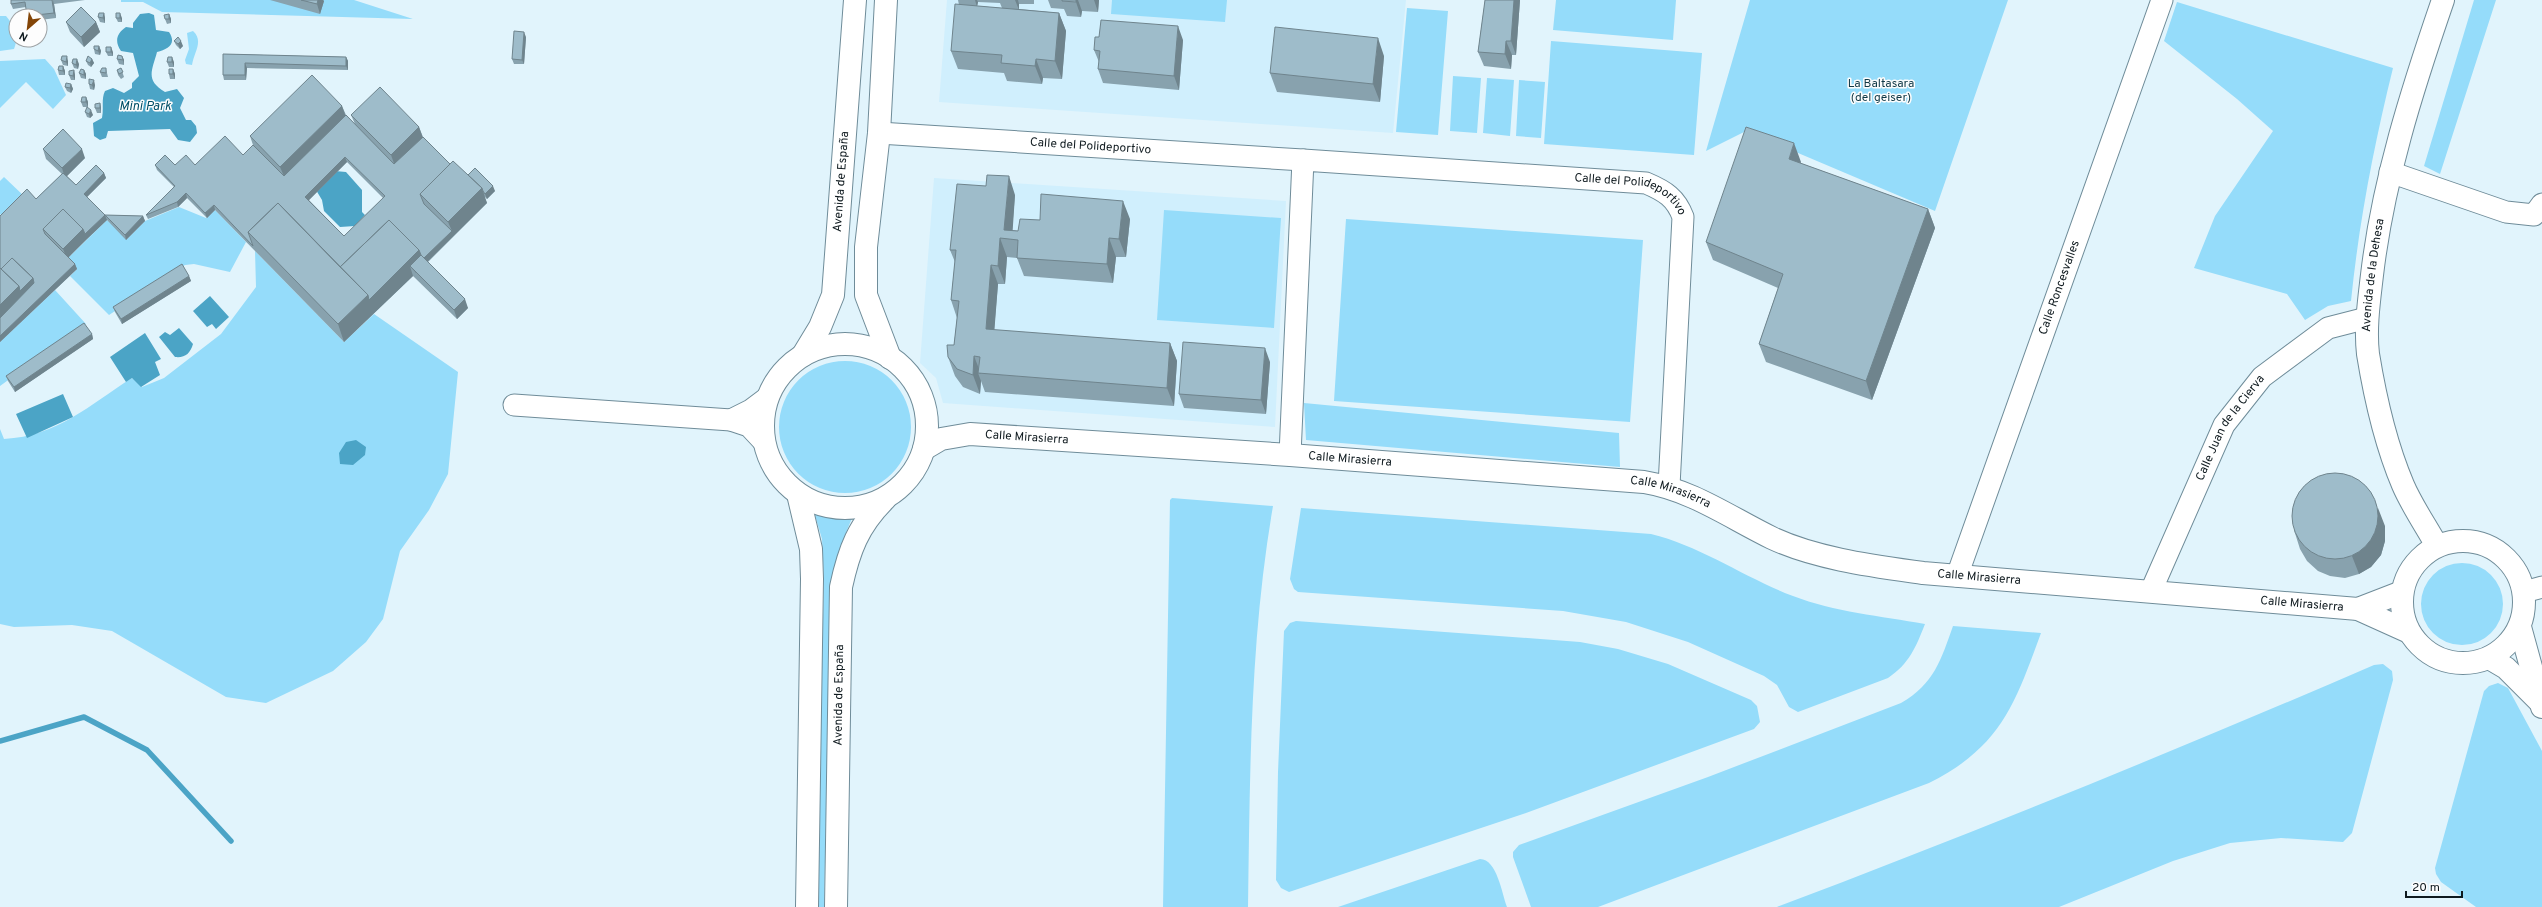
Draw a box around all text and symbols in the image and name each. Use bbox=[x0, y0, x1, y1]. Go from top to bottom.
north arrow bbox=[8, 8, 48, 48]
text: N bbox=[17, 28, 31, 44]
park label: La Baltasara (del geiser) bbox=[1848, 76, 1914, 106]
water label: Mini Park bbox=[119, 99, 172, 115]
street label: Avenida de España bbox=[830, 131, 853, 233]
street label: Calle del Polideportivo bbox=[1029, 135, 1152, 158]
street label: Calle del Polideportivo bbox=[1574, 170, 1690, 218]
street label: Avenida de la Dehesa bbox=[2359, 217, 2389, 332]
street label: Calle Roncesvalles bbox=[2035, 238, 2084, 337]
street label: Calle Juan de la Cierva bbox=[2192, 372, 2269, 483]
street label: Calle Mirasierra bbox=[984, 427, 1069, 448]
street label: Calle Mirasierra bbox=[1308, 448, 1392, 471]
street label: Calle Mirasierra bbox=[1630, 473, 1713, 512]
street label: Calle Mirasierra bbox=[1937, 566, 2021, 589]
street label: Calle Mirasierra bbox=[2259, 593, 2344, 616]
street label: Avenida de España bbox=[831, 644, 848, 746]
scale bar bbox=[2406, 873, 2462, 899]
text: 20 m bbox=[2412, 880, 2440, 896]

